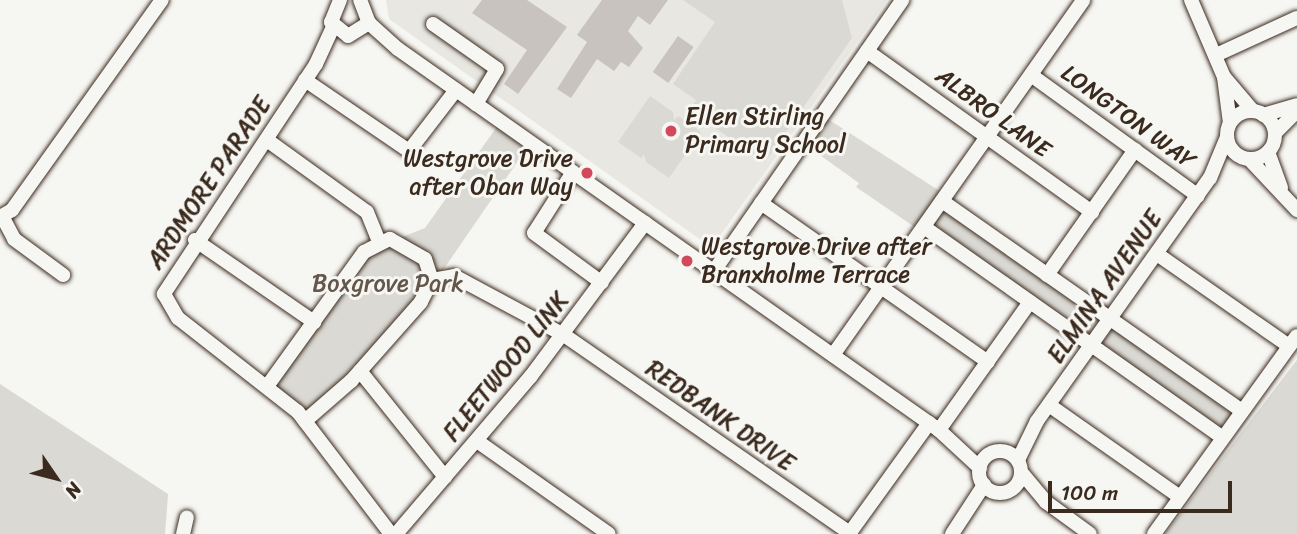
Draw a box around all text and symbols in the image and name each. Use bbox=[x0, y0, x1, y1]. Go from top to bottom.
street label: LONGTON WAY bbox=[1056, 59, 1200, 175]
street label: ALBRO LANE bbox=[930, 62, 1056, 164]
street label: ARDMORE PARADE bbox=[141, 92, 277, 274]
place label: Ellen Stirling Primary School bbox=[685, 103, 846, 159]
marker: Ellen Stirling Primary School bbox=[663, 123, 679, 139]
place label: Westgrove Drive after Oban Way bbox=[403, 145, 573, 201]
marker: Westgrove Drive after Oban Way bbox=[579, 165, 595, 181]
street label: ELMINA AVENUE bbox=[1042, 205, 1168, 369]
place label: Westgrove Drive after Branxholme Terrace bbox=[701, 233, 931, 289]
marker: Westgrove Drive after Branxholme Terrace bbox=[679, 253, 695, 269]
park label: Boxgrove Park bbox=[312, 270, 464, 298]
street label: FLEETWOOD LINK bbox=[437, 286, 575, 448]
street label: REDBANK DRIVE bbox=[639, 354, 801, 478]
north arrow bbox=[21, 443, 91, 513]
scale bar bbox=[1052, 468, 1236, 512]
text: 100 m bbox=[1061, 474, 1118, 512]
text: N bbox=[56, 475, 91, 505]

